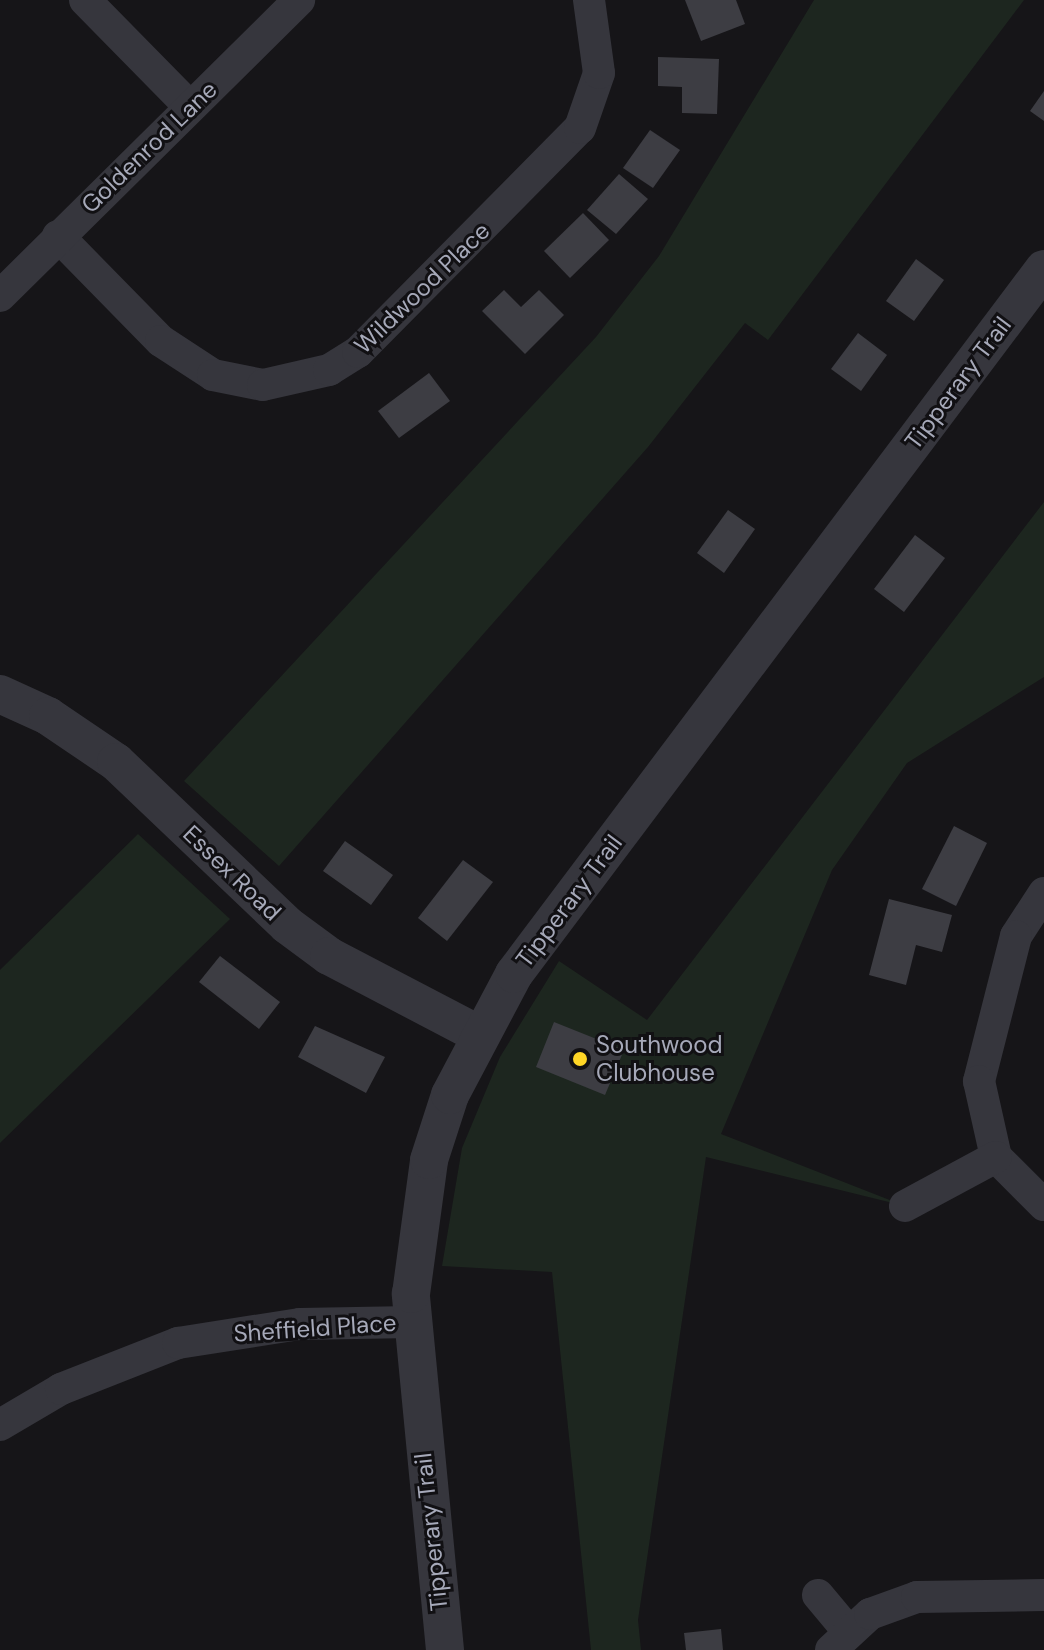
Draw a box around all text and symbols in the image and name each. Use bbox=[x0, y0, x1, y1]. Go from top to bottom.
street label: Goldenrod Lane bbox=[75, 75, 223, 219]
street label: Wildwood Place bbox=[348, 216, 496, 360]
street label: Tipperary Trail bbox=[899, 311, 1017, 455]
street label: Essex Road bbox=[177, 819, 287, 927]
street label: Tipperary Trail bbox=[510, 829, 628, 973]
place label: Southwood Clubhouse bbox=[596, 1031, 722, 1087]
marker: Southwood Clubhouse bbox=[571, 1050, 589, 1068]
street label: Sheffield Place bbox=[233, 1308, 397, 1348]
street label: Tipperary Trail bbox=[408, 1452, 454, 1612]

